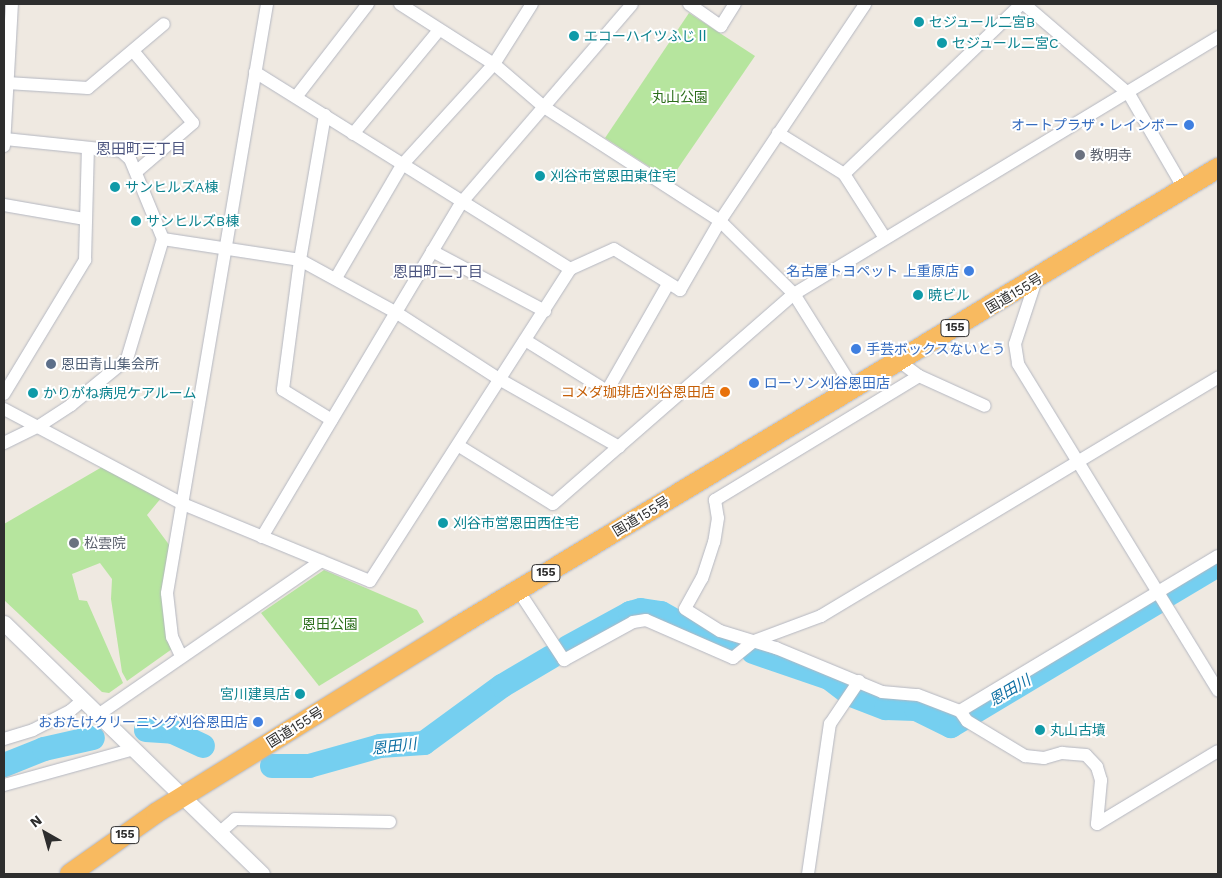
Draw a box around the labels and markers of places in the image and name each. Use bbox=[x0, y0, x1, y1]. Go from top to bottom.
place label: セジュール二宮B bbox=[929, 14, 1036, 30]
marker: セジュール二宮B bbox=[913, 16, 925, 28]
place label: エコーハイツふじⅡ bbox=[584, 28, 710, 44]
marker: エコーハイツふじⅡ bbox=[568, 30, 580, 42]
place label: セジュール二宮C bbox=[952, 35, 1060, 51]
marker: セジュール二宮C bbox=[936, 37, 948, 49]
place label: オートプラザ・レインボー bbox=[1011, 117, 1179, 133]
marker: オートプラザ・レインボー bbox=[1183, 119, 1195, 131]
place label: 教明寺 bbox=[1090, 147, 1132, 163]
marker: 教明寺 bbox=[1074, 149, 1086, 161]
place label: 刈谷市営恩田東住宅 bbox=[550, 168, 676, 184]
marker: 刈谷市営恩田東住宅 bbox=[534, 170, 546, 182]
place label: サンヒルズA棟 bbox=[125, 179, 218, 195]
marker: サンヒルズA棟 bbox=[109, 181, 121, 193]
place label: サンヒルズB棟 bbox=[146, 213, 239, 229]
marker: サンヒルズB棟 bbox=[130, 215, 142, 227]
place label: 名古屋トヨペット 上重原店 bbox=[786, 263, 959, 279]
marker: 名古屋トヨペット 上重原店 bbox=[963, 265, 975, 277]
place label: 暁ビル bbox=[928, 287, 970, 303]
marker: 暁ビル bbox=[912, 289, 924, 301]
place label: 手芸ボックスないとう bbox=[866, 341, 1006, 357]
marker: 手芸ボックスないとう bbox=[850, 343, 862, 355]
place label: 恩田青山集会所 bbox=[61, 356, 159, 372]
marker: 恩田青山集会所 bbox=[45, 358, 57, 370]
place label: ローソン刈谷恩田店 bbox=[764, 375, 890, 391]
marker: ローソン刈谷恩田店 bbox=[748, 377, 760, 389]
place label: コメダ珈琲店刈谷恩田店 bbox=[561, 384, 715, 400]
place label: かりがね病児ケアルーム bbox=[43, 385, 197, 401]
marker: コメダ珈琲店刈谷恩田店 bbox=[719, 386, 731, 398]
marker: かりがね病児ケアルーム bbox=[27, 387, 39, 399]
place label: 刈谷市営恩田西住宅 bbox=[453, 515, 579, 531]
marker: 刈谷市営恩田西住宅 bbox=[437, 517, 449, 529]
place label: 松雲院 bbox=[84, 535, 126, 551]
marker: 松雲院 bbox=[68, 537, 80, 549]
place label: 宮川建具店 bbox=[220, 686, 290, 702]
marker: 宮川建具店 bbox=[294, 688, 306, 700]
place label: おおたけクリーニング刈谷恩田店 bbox=[38, 714, 248, 730]
marker: おおたけクリーニング刈谷恩田店 bbox=[252, 716, 264, 728]
place label: 丸山古墳 bbox=[1050, 722, 1106, 738]
marker: 丸山古墳 bbox=[1034, 724, 1046, 736]

